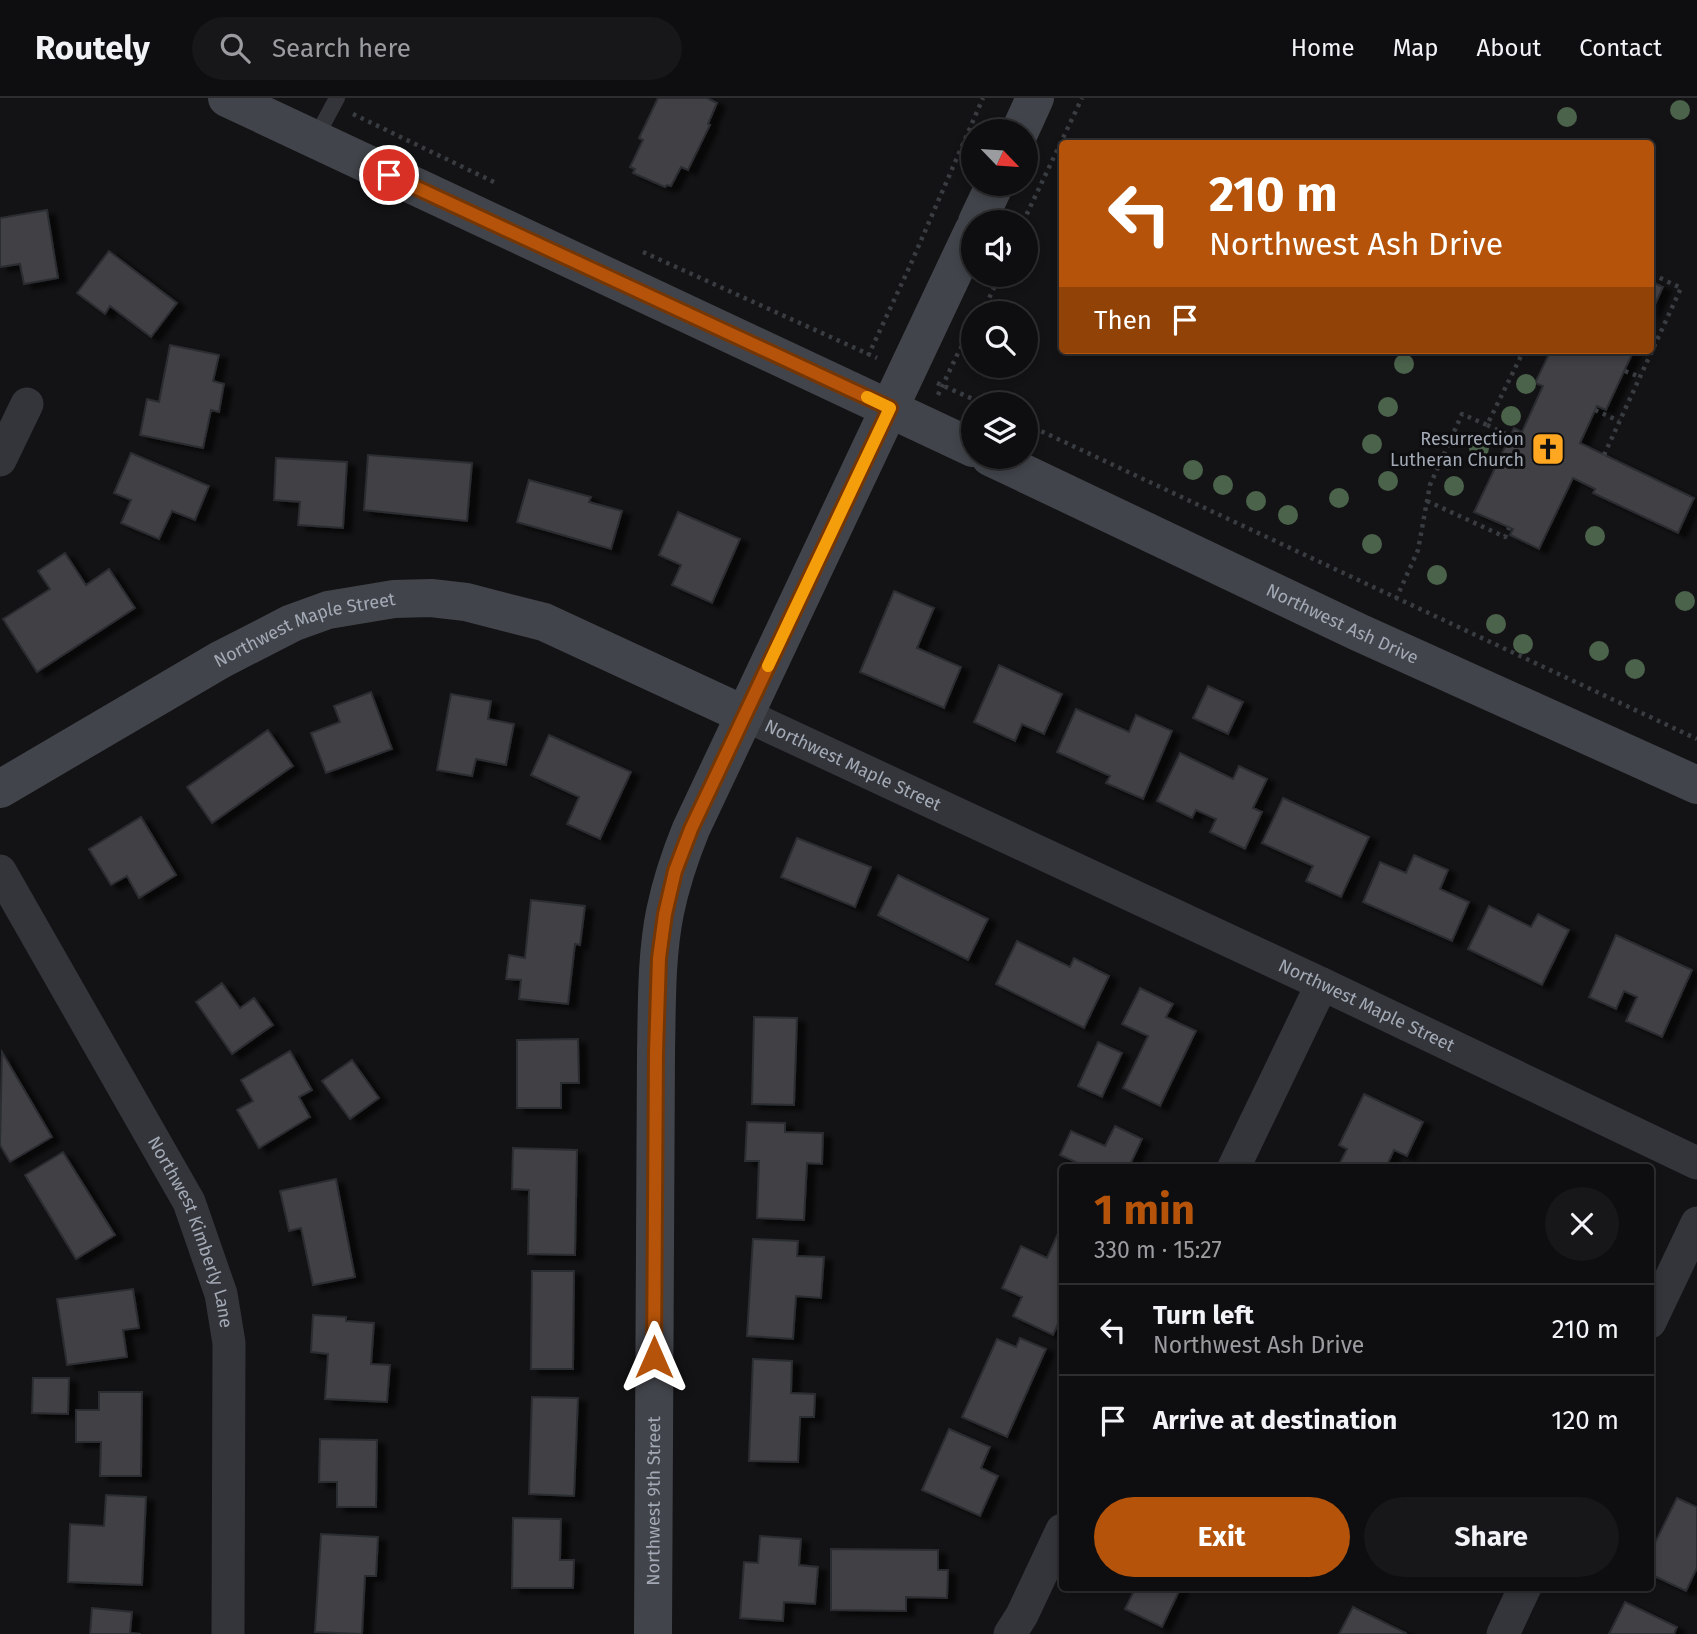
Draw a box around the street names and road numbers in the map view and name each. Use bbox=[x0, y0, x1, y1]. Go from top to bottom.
street label: Northwest Ash Drive bbox=[1263, 579, 1422, 669]
street label: Northwest Maple Street bbox=[210, 588, 397, 672]
street label: Northwest Maple Street bbox=[761, 715, 945, 816]
street label: Northwest Maple Street bbox=[1275, 954, 1459, 1057]
street label: Northwest Kimberly Lane bbox=[143, 1132, 237, 1330]
street label: Northwest 9th Street bbox=[642, 1416, 665, 1586]

